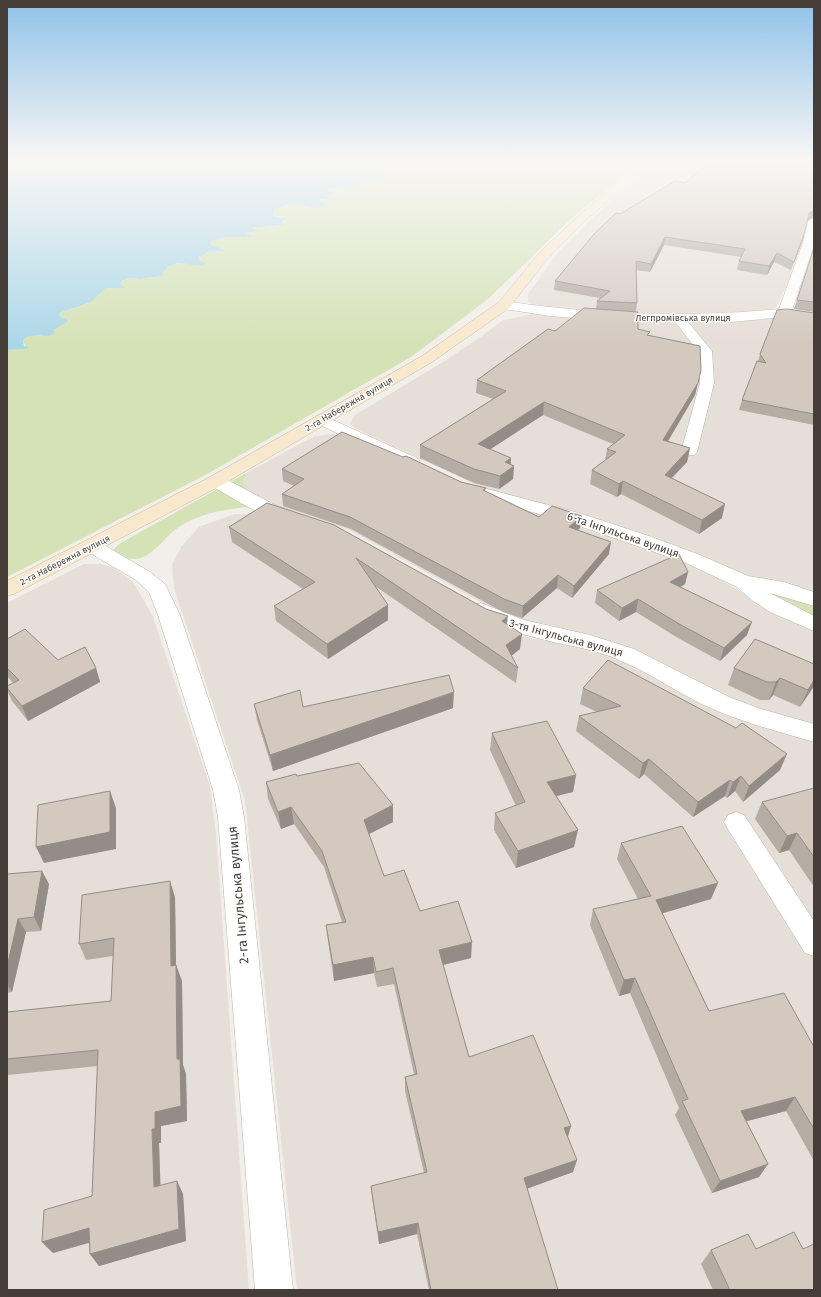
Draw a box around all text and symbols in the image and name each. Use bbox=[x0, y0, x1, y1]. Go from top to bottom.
street label: Легпромівська вулиця bbox=[635, 313, 731, 323]
street label: 2-га Набережна вулиця bbox=[303, 375, 395, 433]
street label: 6-та Інгульська вулиця bbox=[565, 510, 681, 560]
street label: 2-га Набережна вулиця bbox=[18, 533, 112, 587]
street label: 3-тя Інгульська вулиця bbox=[508, 617, 624, 659]
street label: 2-га Інгульська вулиця bbox=[225, 825, 251, 965]

